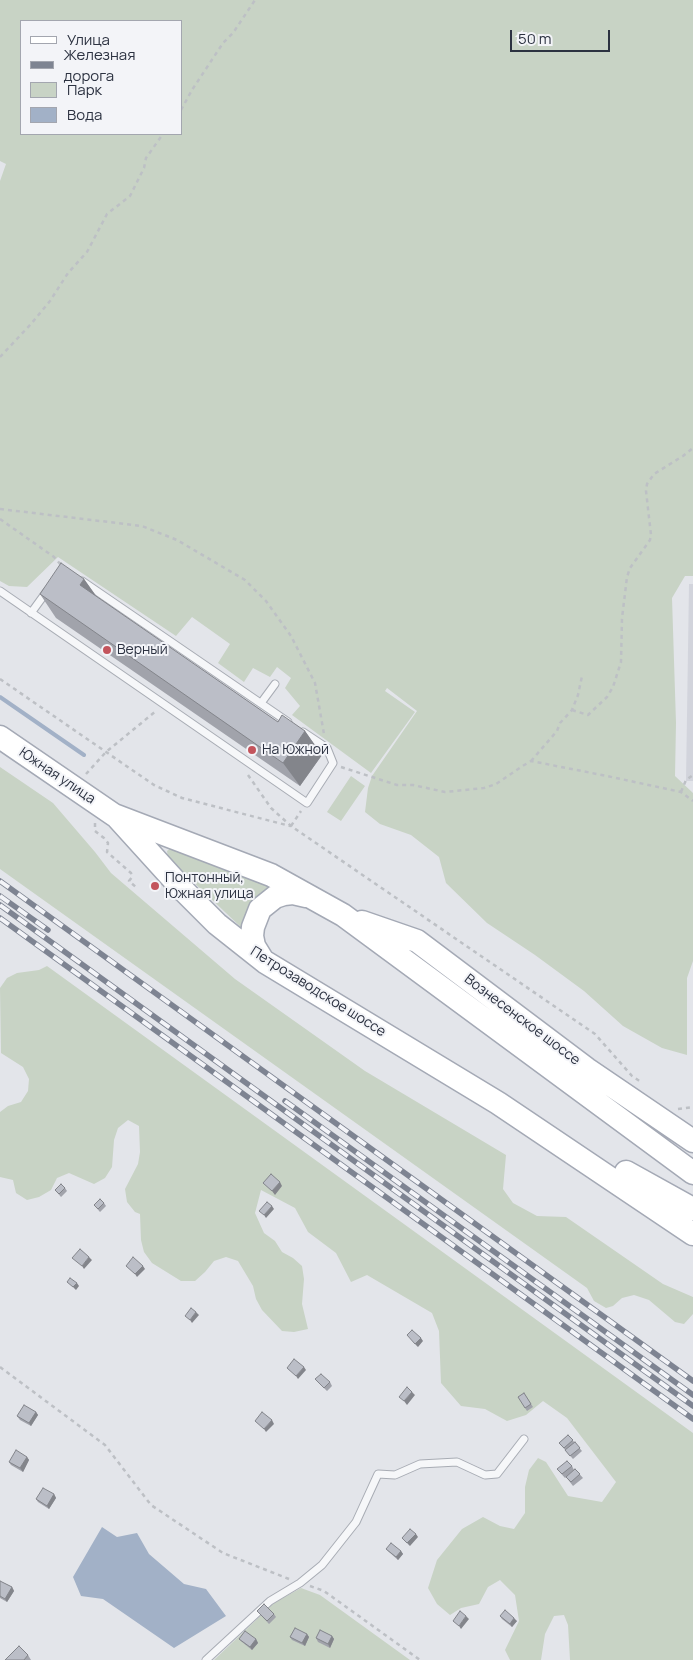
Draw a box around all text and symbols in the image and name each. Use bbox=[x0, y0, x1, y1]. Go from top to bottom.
legend bbox=[20, 20, 182, 135]
scale bar bbox=[513, 20, 613, 52]
text: 50 m bbox=[518, 28, 552, 49]
text: Улица bbox=[67, 29, 110, 50]
text: Железная дорога bbox=[64, 44, 135, 86]
text: Парк bbox=[67, 79, 102, 100]
text: Вода bbox=[67, 104, 102, 125]
place label: Верный bbox=[117, 642, 168, 658]
marker: Верный bbox=[101, 644, 113, 656]
place label: На Южной bbox=[262, 742, 329, 758]
street label: Южная улица bbox=[16, 744, 98, 808]
marker: На Южной bbox=[246, 744, 258, 756]
place label: Понтонный, Южная улица bbox=[165, 870, 253, 902]
marker: Понтонный, Южная улица bbox=[149, 880, 161, 892]
street label: Петрозаводское шоссе bbox=[247, 943, 389, 1041]
street label: Вознесенское шоссе bbox=[461, 971, 583, 1069]

